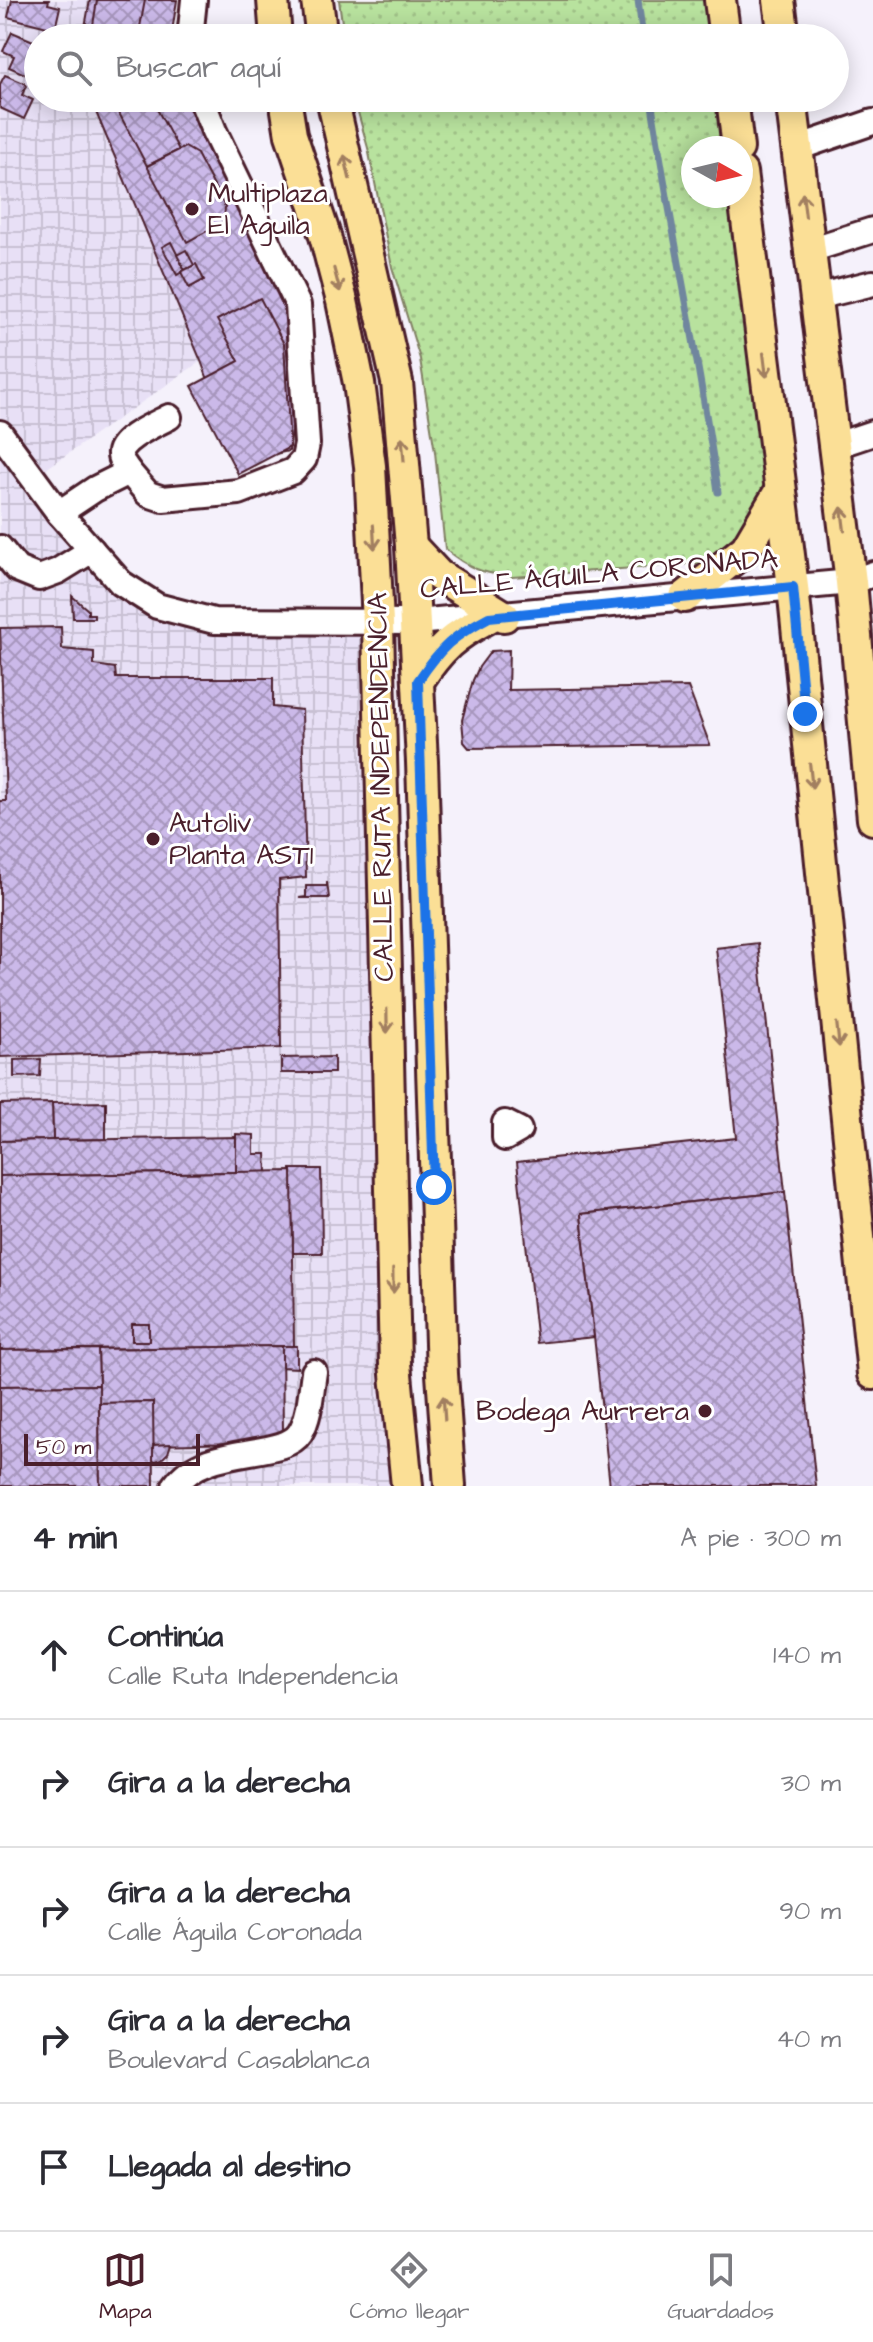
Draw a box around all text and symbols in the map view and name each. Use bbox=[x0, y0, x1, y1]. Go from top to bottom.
search box bbox=[24, 24, 849, 112]
icon: search bbox=[52, 46, 96, 90]
text: Buscar aquí bbox=[116, 47, 281, 89]
north arrow bbox=[681, 136, 753, 208]
one-way arrow bbox=[339, 155, 354, 181]
place label: Multiplaza El Aguila bbox=[208, 174, 328, 246]
one-way arrow bbox=[797, 192, 812, 219]
marker: Multiplaza El Aguila bbox=[183, 200, 201, 218]
one-way arrow bbox=[330, 267, 345, 293]
one-way arrow bbox=[757, 351, 772, 377]
one-way arrow bbox=[395, 436, 410, 463]
one-way arrow bbox=[835, 507, 850, 532]
one-way arrow bbox=[367, 523, 382, 550]
street label: CALLE ÁGUILA CORONADA bbox=[418, 539, 780, 609]
street label: CALLE RUTA INDEPENDENCIA bbox=[358, 592, 404, 982]
route end bbox=[787, 696, 823, 732]
one-way arrow bbox=[804, 762, 819, 789]
place label: Autoliv Planta AST1 bbox=[169, 804, 314, 875]
marker: Autoliv Planta AST1 bbox=[144, 830, 162, 848]
one-way arrow bbox=[380, 1007, 395, 1034]
one-way arrow bbox=[830, 1021, 845, 1047]
route start bbox=[416, 1169, 452, 1205]
one-way arrow bbox=[385, 1267, 401, 1294]
place label: Bodega Aurrera bbox=[476, 1392, 689, 1432]
one-way arrow bbox=[436, 1395, 451, 1422]
marker: Bodega Aurrera bbox=[696, 1402, 714, 1420]
scale bar bbox=[24, 1430, 200, 1466]
text: 50 m bbox=[36, 1432, 91, 1463]
text: 4 min bbox=[32, 1514, 117, 1562]
text: A pie · 300 m bbox=[680, 1520, 841, 1556]
text: Continúa bbox=[108, 1616, 223, 1658]
icon: ahead bbox=[32, 1633, 76, 1677]
text: 140 m bbox=[773, 1637, 841, 1673]
text: Calle Ruta Independencia bbox=[108, 1658, 398, 1694]
icon: right bbox=[32, 1761, 76, 1805]
text: Gira a la derecha bbox=[108, 1762, 350, 1804]
text: 30 m bbox=[781, 1765, 841, 1801]
text: Gira a la derecha bbox=[108, 1872, 350, 1914]
icon: right bbox=[32, 1889, 76, 1933]
text: 90 m bbox=[779, 1893, 841, 1929]
text: Calle Águila Coronada bbox=[108, 1914, 362, 1950]
text: Gira a la derecha bbox=[108, 2000, 350, 2042]
icon: right bbox=[32, 2017, 76, 2061]
text: 40 m bbox=[776, 2021, 841, 2057]
text: Boulevard Casablanca bbox=[108, 2042, 370, 2078]
icon: arrive bbox=[32, 2145, 76, 2189]
text: Llegada al destino bbox=[108, 2146, 350, 2188]
tab: Mapa bbox=[99, 2248, 152, 2327]
tab: Cómo llegar bbox=[350, 2248, 469, 2327]
tab: Guardados bbox=[667, 2248, 774, 2327]

